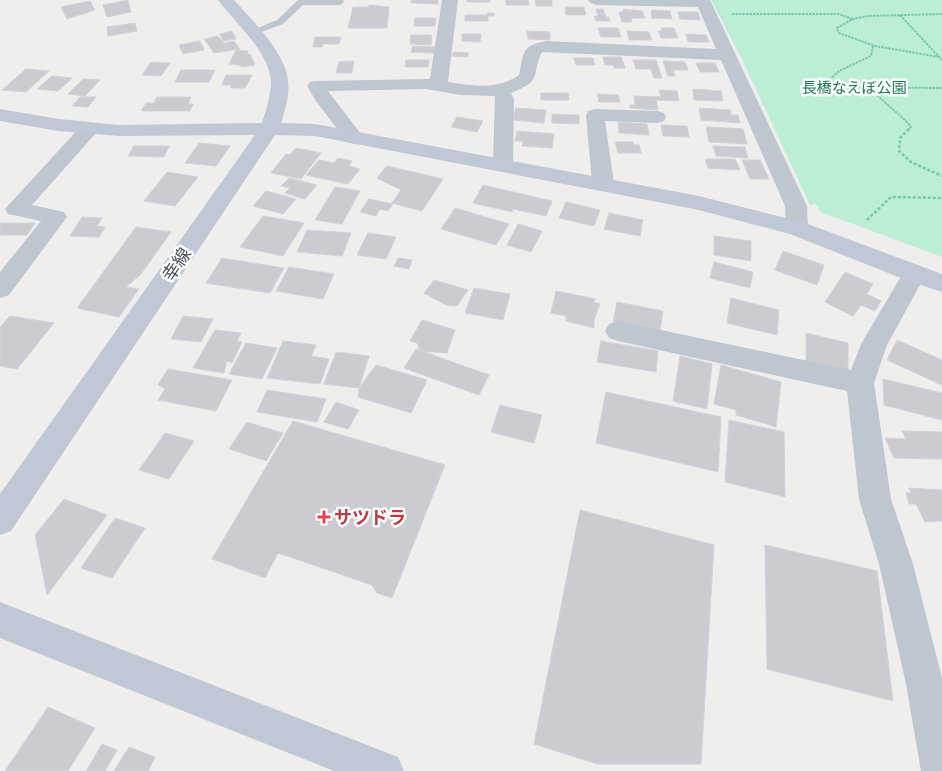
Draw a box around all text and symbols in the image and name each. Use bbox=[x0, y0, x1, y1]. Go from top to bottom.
park label: 長橋なえぼ公園 bbox=[801, 78, 907, 96]
street label: 幸線 bbox=[157, 243, 195, 285]
place label: サツドラ bbox=[334, 506, 406, 528]
marker: サツドラ bbox=[318, 511, 330, 523]

